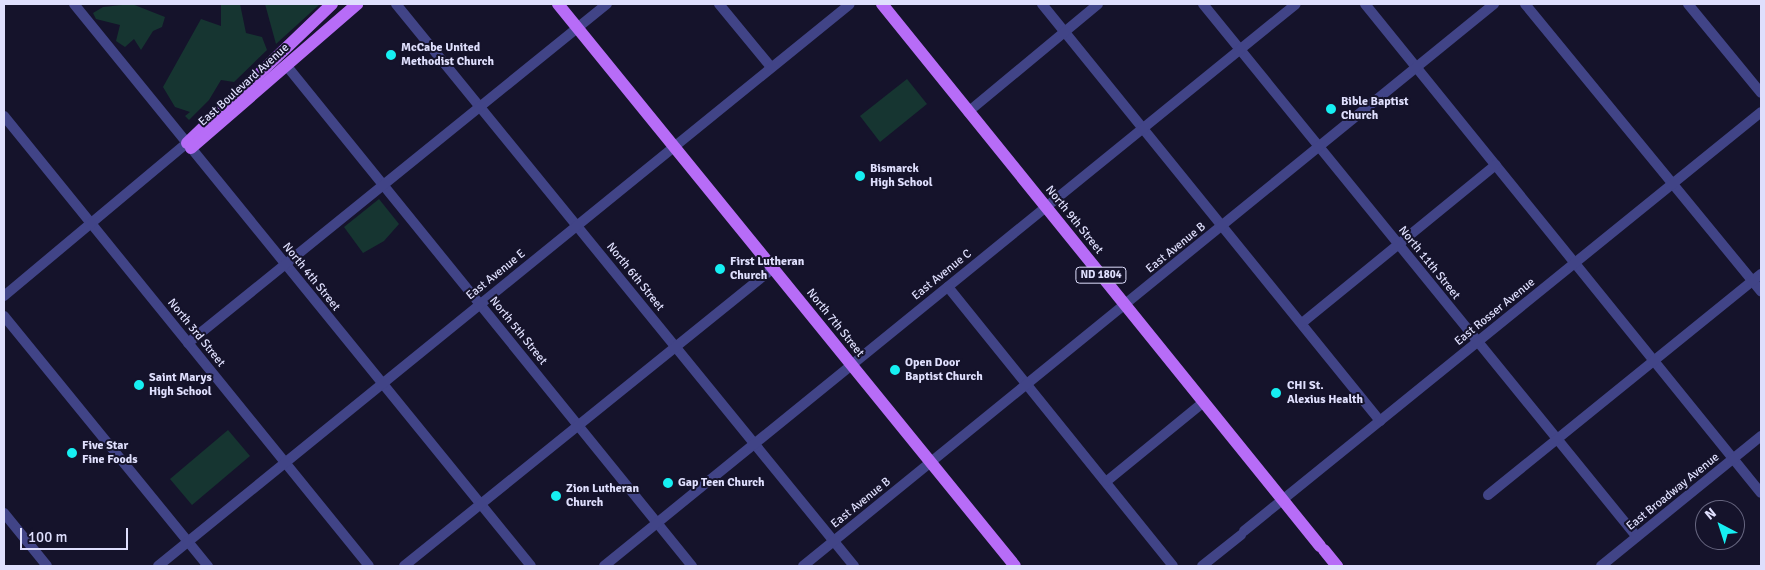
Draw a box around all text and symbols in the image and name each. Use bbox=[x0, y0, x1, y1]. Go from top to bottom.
street label: East Boulevard Avenue bbox=[196, 41, 292, 129]
place label: McCabe United Methodist Church bbox=[401, 41, 494, 69]
marker: McCabe United Methodist Church bbox=[385, 49, 397, 61]
place label: Bible Baptist Church bbox=[1341, 95, 1408, 123]
marker: Bible Baptist Church bbox=[1325, 103, 1337, 115]
place label: Bismarck High School bbox=[870, 162, 933, 190]
marker: Bismarck High School bbox=[854, 170, 866, 182]
street label: North 9th Street bbox=[1042, 183, 1106, 257]
street label: East Avenue B bbox=[1143, 220, 1209, 276]
street label: North 11th Street bbox=[1395, 223, 1463, 303]
street label: North 4th Street bbox=[279, 240, 343, 314]
street label: North 6th Street bbox=[603, 240, 667, 314]
street label: East Avenue E bbox=[464, 247, 528, 303]
street label: East Avenue C bbox=[909, 247, 975, 303]
place label: First Lutheran Church bbox=[730, 255, 804, 283]
marker: First Lutheran Church bbox=[714, 263, 726, 275]
road number: ND 1804 bbox=[1075, 266, 1127, 284]
street label: East Rosser Avenue bbox=[1452, 275, 1538, 349]
street label: North 7th Street bbox=[803, 286, 867, 360]
street label: North 5th Street bbox=[486, 294, 550, 368]
street label: North 3rd Street bbox=[164, 296, 228, 370]
place label: Open Door Baptist Church bbox=[905, 356, 983, 384]
marker: Open Door Baptist Church bbox=[889, 364, 901, 376]
place label: Saint Marys High School bbox=[149, 371, 212, 399]
marker: Saint Marys High School bbox=[133, 379, 145, 391]
place label: CHI St. Alexius Health bbox=[1287, 379, 1363, 407]
marker: CHI St. Alexius Health bbox=[1269, 386, 1283, 400]
place label: Five Star Fine Foods bbox=[82, 439, 137, 467]
marker: Five Star Fine Foods bbox=[66, 447, 78, 459]
street label: East Broadway Avenue bbox=[1624, 450, 1722, 534]
street label: East Avenue B bbox=[828, 475, 894, 531]
place label: Gap Teen Church bbox=[678, 476, 765, 490]
marker: Gap Teen Church bbox=[662, 477, 674, 489]
place label: Zion Lutheran Church bbox=[566, 482, 639, 510]
marker: Zion Lutheran Church bbox=[550, 490, 562, 502]
north arrow bbox=[1695, 500, 1745, 550]
text: N bbox=[1701, 504, 1720, 524]
scale bar bbox=[22, 518, 130, 550]
text: 100 m bbox=[28, 528, 68, 546]

